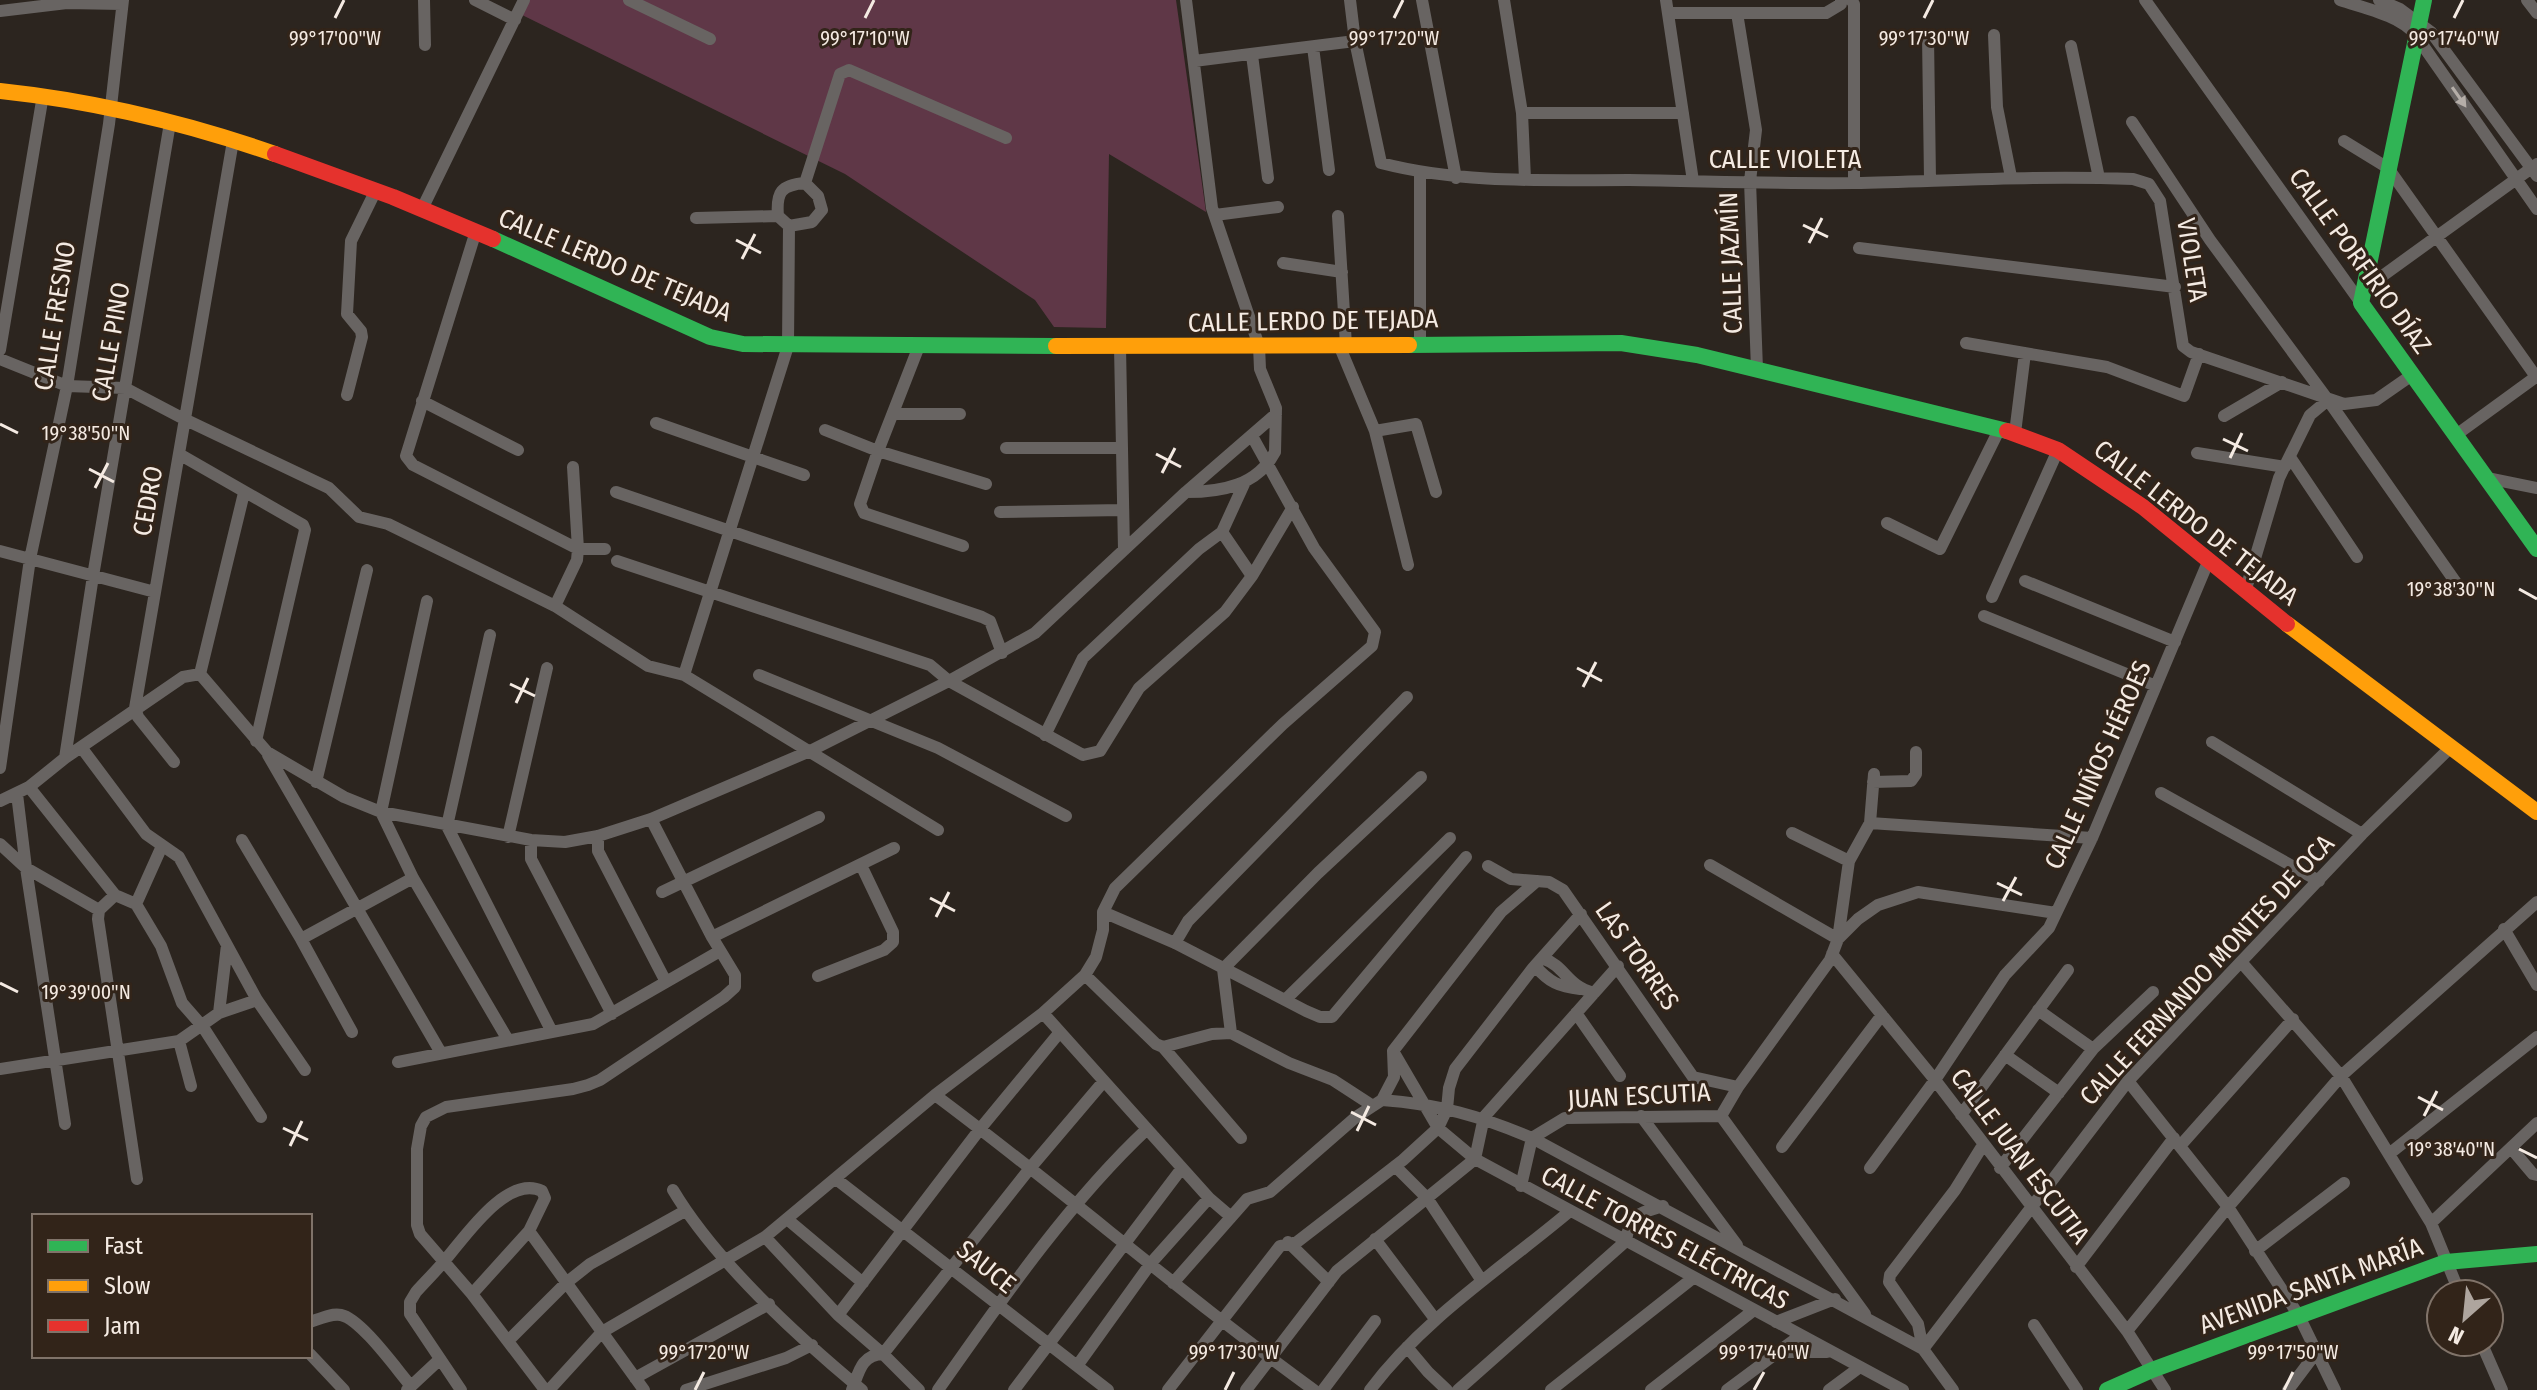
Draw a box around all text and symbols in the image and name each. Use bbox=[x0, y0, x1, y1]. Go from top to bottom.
text: 99°17'00"W bbox=[289, 26, 381, 50]
text: 99°17'10"W bbox=[820, 26, 910, 50]
text: 99°17'20"W bbox=[1349, 26, 1439, 50]
text: 99°17'30"W bbox=[1879, 26, 1969, 50]
text: 99°17'40"W bbox=[2409, 26, 2499, 50]
one-way arrow bbox=[2451, 87, 2466, 108]
street label: CALLE VIOLETA bbox=[1709, 144, 1862, 175]
street label: CALLE PORFIRIO DÍAZ bbox=[2282, 162, 2438, 360]
street label: CALLE JAZMÍN bbox=[1713, 191, 1749, 335]
street label: CALLE LERDO DE TEJADA bbox=[494, 202, 737, 328]
street label: VIOLETA bbox=[2170, 216, 2214, 304]
street label: CALLE FRESNO bbox=[28, 239, 82, 393]
street label: CALLE PINO bbox=[85, 280, 137, 404]
street label: CALLE LERDO DE TEJADA bbox=[1188, 303, 1439, 339]
text: 19°38'50"N bbox=[42, 421, 130, 445]
street label: CALLE LERDO DE TEJADA bbox=[2088, 434, 2304, 613]
street label: CEDRO bbox=[127, 463, 169, 539]
text: 19°38'30"N bbox=[2407, 577, 2495, 601]
street label: CALLE NIÑOS HÉROES bbox=[2038, 656, 2158, 874]
street label: CALLE FERNANDO MONTES DE OCA bbox=[2073, 828, 2341, 1112]
street label: LAS TORRES bbox=[1589, 896, 1685, 1016]
text: 19°39'00"N bbox=[41, 980, 131, 1004]
street label: CALLE JUAN ESCUTIA bbox=[1944, 1062, 2096, 1250]
street label: JUAN ESCUTIA bbox=[1567, 1077, 1712, 1115]
text: 19°38'40"N bbox=[2407, 1137, 2495, 1161]
street label: CALLE TORRES ELÉCTRICAS bbox=[1536, 1159, 1794, 1317]
legend bbox=[32, 1214, 312, 1358]
street label: AVENIDA SANTA MARÍA bbox=[2195, 1231, 2427, 1341]
text: Fast bbox=[104, 1232, 143, 1260]
street label: SAUCE bbox=[950, 1234, 1022, 1300]
text: Slow bbox=[104, 1272, 151, 1300]
north arrow bbox=[2425, 1278, 2505, 1358]
text: Jam bbox=[104, 1312, 141, 1340]
text: N bbox=[2444, 1320, 2468, 1350]
text: 99°17'20"W bbox=[659, 1340, 749, 1364]
text: 99°17'30"W bbox=[1189, 1340, 1279, 1364]
text: 99°17'40"W bbox=[1719, 1340, 1809, 1364]
text: 99°17'50"W bbox=[2248, 1340, 2338, 1364]

